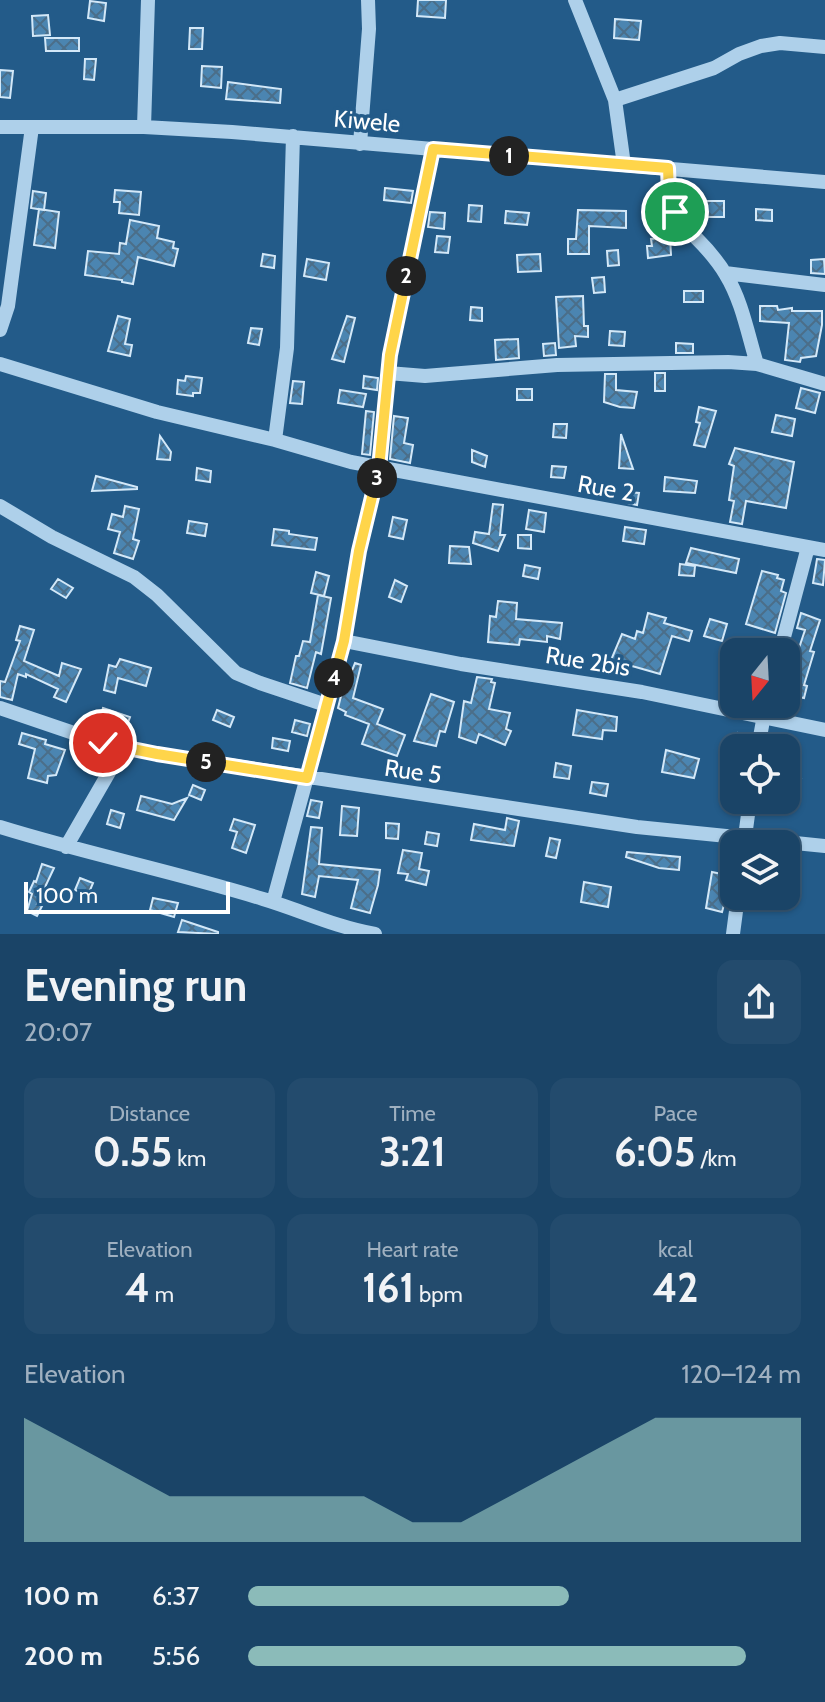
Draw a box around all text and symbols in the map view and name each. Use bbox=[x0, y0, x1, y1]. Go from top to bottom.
street label: Kiwele bbox=[333, 104, 401, 138]
pin: 1 bbox=[489, 136, 529, 176]
text: 1 bbox=[505, 142, 513, 169]
pin bbox=[641, 178, 709, 246]
icon: arrive bbox=[653, 190, 697, 234]
pin: 2 bbox=[386, 256, 426, 296]
text: 2 bbox=[400, 262, 412, 289]
pin: 3 bbox=[357, 458, 397, 498]
text: 3 bbox=[371, 464, 383, 491]
street label: Rue 2 bbox=[575, 469, 637, 507]
north arrow bbox=[720, 638, 800, 718]
map controls bbox=[720, 638, 800, 910]
street label: Rue 2bis bbox=[544, 640, 632, 682]
pin: 4 bbox=[314, 658, 354, 698]
text: 4 bbox=[327, 664, 341, 691]
pin bbox=[69, 709, 137, 777]
icon: check bbox=[81, 721, 125, 765]
button: locate bbox=[720, 734, 800, 814]
pin: 5 bbox=[186, 742, 226, 782]
text: 5 bbox=[200, 748, 212, 775]
street label: Rue 5 bbox=[383, 753, 443, 789]
button: layers bbox=[720, 830, 800, 910]
scale bar bbox=[24, 878, 230, 914]
text: 100 m bbox=[36, 882, 98, 909]
text: Evening run bbox=[24, 959, 247, 1012]
button: share bbox=[717, 960, 801, 1044]
text: 20:07 bbox=[24, 1016, 92, 1048]
text: Distance bbox=[109, 1100, 190, 1127]
text: Time bbox=[389, 1100, 436, 1127]
text: Pace bbox=[654, 1100, 697, 1127]
text: 0.55 bbox=[93, 1127, 172, 1176]
text: 3:21 bbox=[379, 1127, 446, 1176]
text: 6:05 bbox=[614, 1127, 695, 1176]
text: km bbox=[172, 1145, 206, 1172]
text: /km bbox=[695, 1145, 737, 1172]
text: Elevation bbox=[107, 1236, 192, 1263]
text: Heart rate bbox=[366, 1236, 459, 1263]
text: kcal bbox=[658, 1236, 693, 1263]
text: 4 bbox=[125, 1263, 150, 1312]
text: 161 bbox=[362, 1263, 414, 1312]
text: 42 bbox=[653, 1263, 699, 1312]
text: m bbox=[150, 1281, 174, 1308]
text: bpm bbox=[414, 1281, 463, 1308]
text: Elevation bbox=[24, 1358, 126, 1390]
text: 120–124 m bbox=[681, 1358, 801, 1390]
text: 100 m bbox=[24, 1580, 99, 1612]
text: 6:37 bbox=[152, 1580, 199, 1612]
text: 200 m bbox=[24, 1640, 103, 1672]
text: 5:56 bbox=[152, 1640, 200, 1672]

